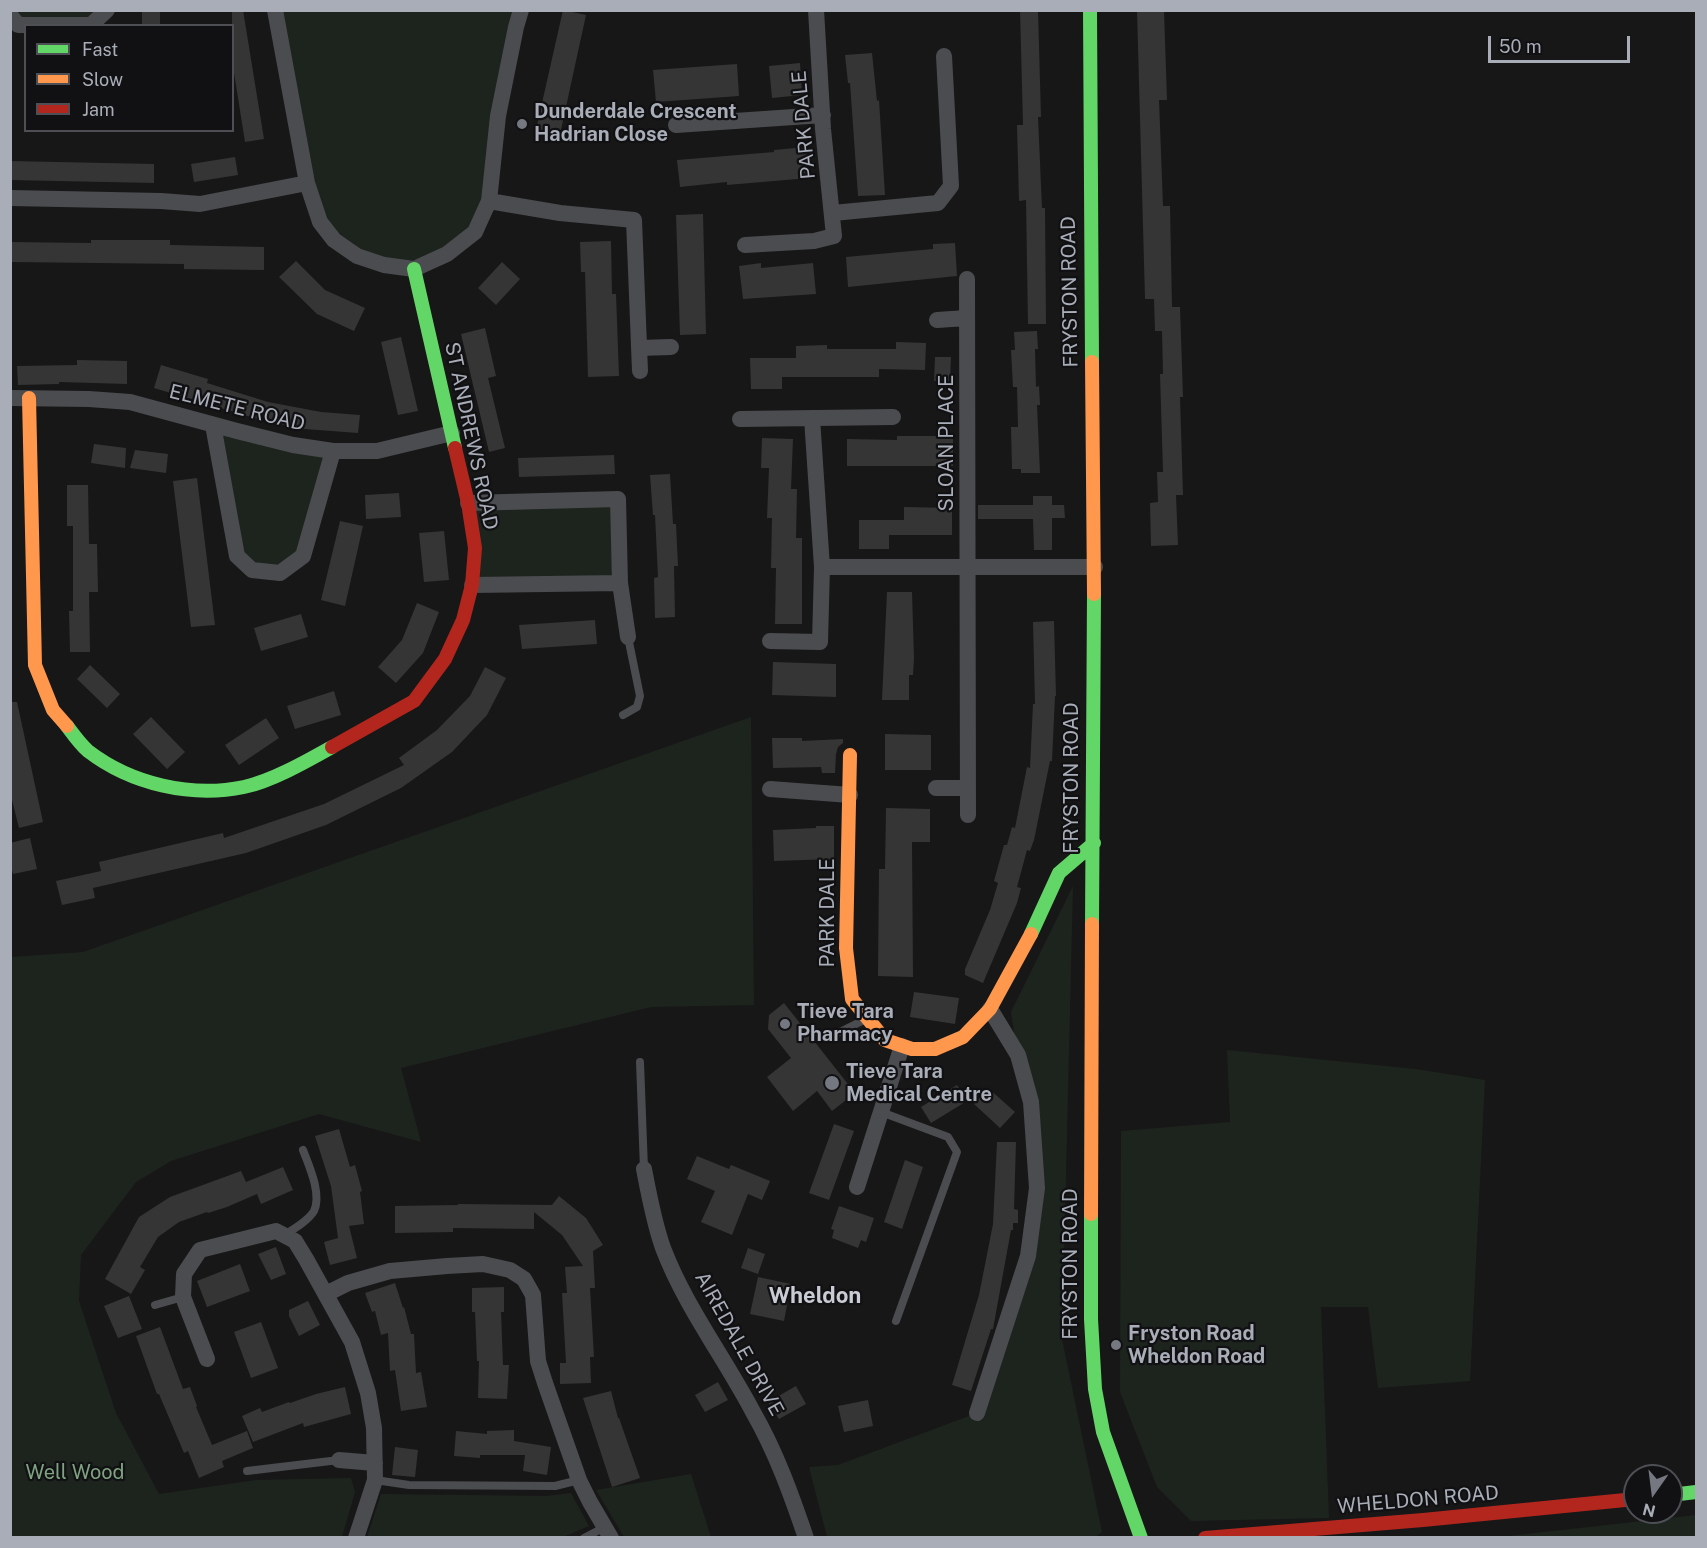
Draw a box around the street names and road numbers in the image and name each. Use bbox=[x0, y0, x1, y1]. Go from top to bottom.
street label: PARK DALE bbox=[787, 70, 821, 180]
street label: FRYSTON ROAD bbox=[1057, 216, 1083, 368]
street label: ST ANDREWS ROAD bbox=[439, 340, 503, 532]
street label: SLOAN PLACE bbox=[935, 375, 959, 511]
street label: ELMETE ROAD bbox=[167, 380, 307, 436]
street label: FRYSTON ROAD bbox=[1060, 702, 1084, 854]
street label: PARK DALE bbox=[816, 858, 840, 968]
street label: FRYSTON ROAD bbox=[1059, 1188, 1083, 1340]
street label: AIREDALE DRIVE bbox=[689, 1268, 789, 1420]
street label: WHELDON ROAD bbox=[1336, 1481, 1500, 1519]

